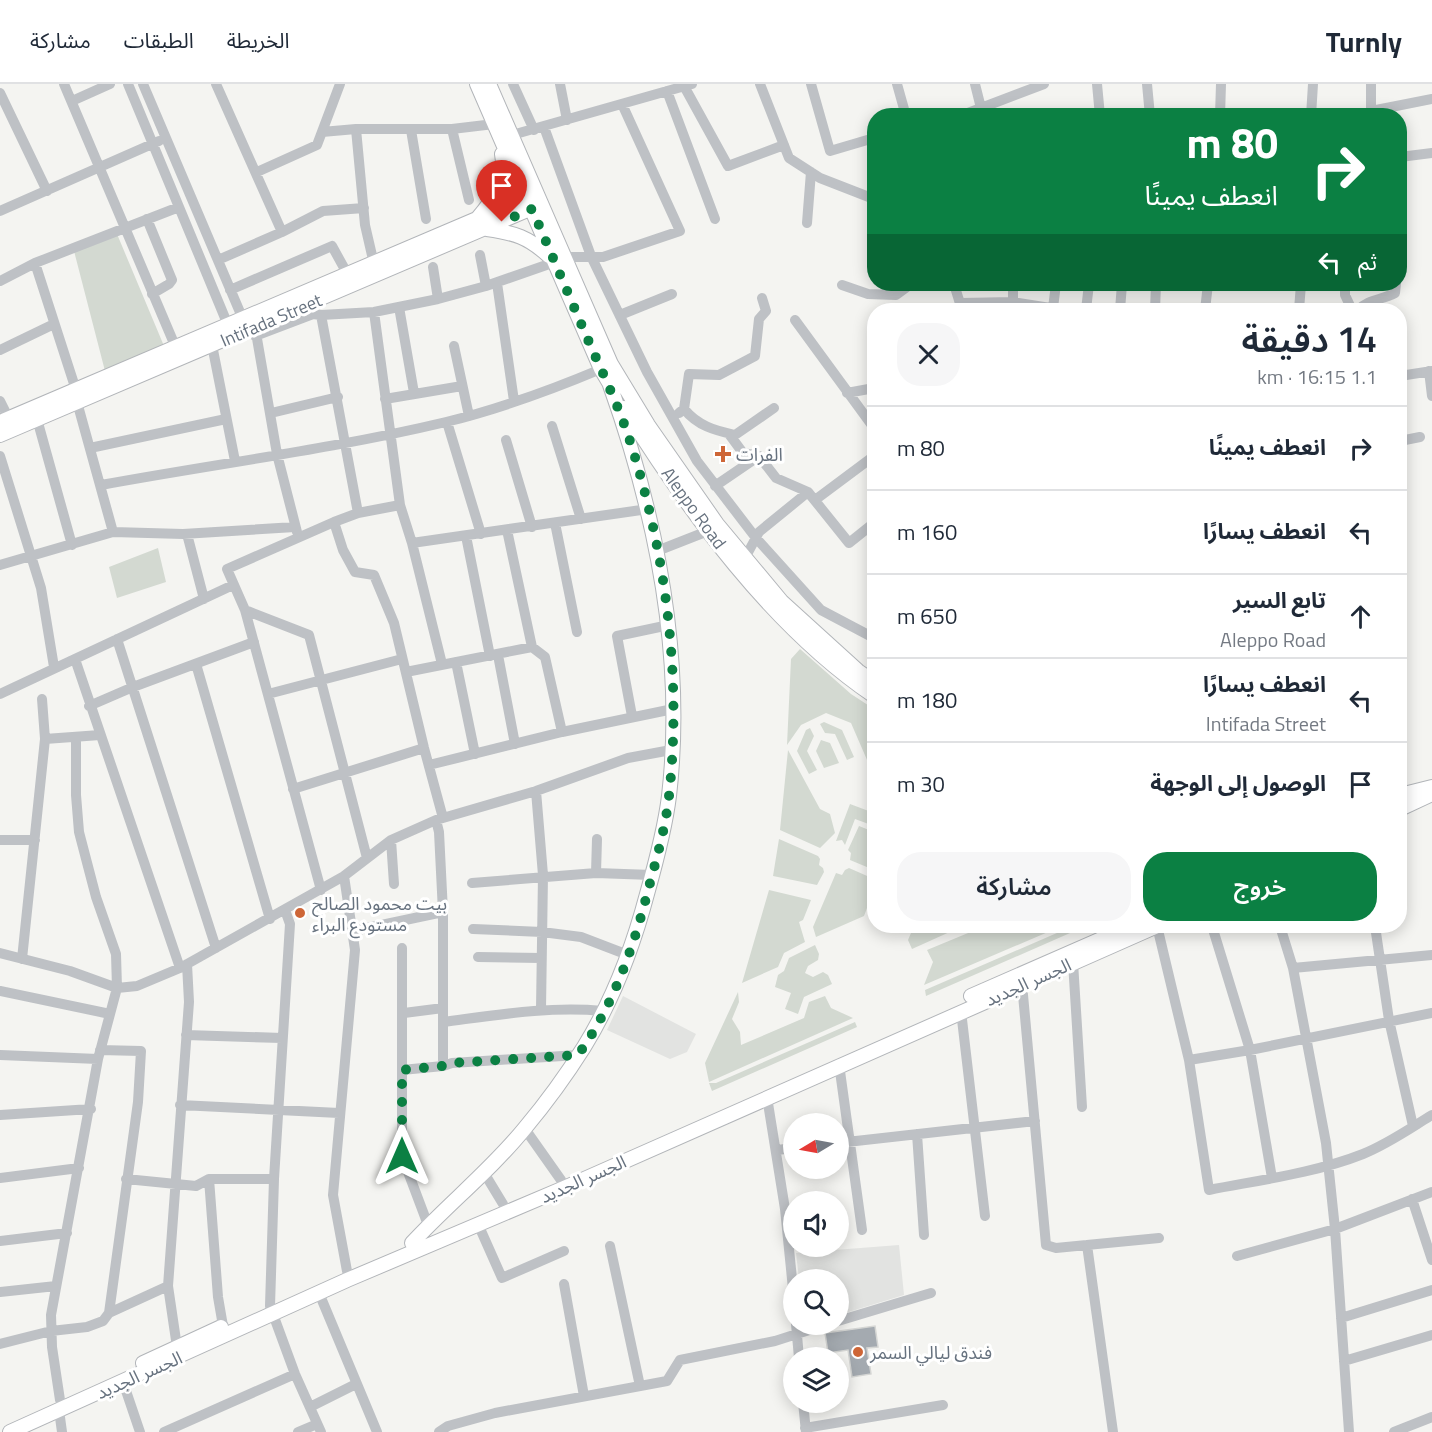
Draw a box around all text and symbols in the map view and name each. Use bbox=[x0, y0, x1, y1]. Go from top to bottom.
text: Turnly bbox=[1326, 20, 1402, 63]
text: مشاركة bbox=[30, 24, 91, 56]
text: الطبقات bbox=[124, 24, 194, 56]
text: الخريطة bbox=[227, 24, 290, 56]
text: 80 m bbox=[1186, 110, 1278, 174]
icon: right bbox=[1299, 132, 1377, 210]
pin bbox=[476, 160, 527, 222]
icon: arrive bbox=[485, 169, 518, 202]
text: انعطف يمينًا bbox=[1145, 174, 1278, 215]
text: ثم bbox=[1358, 245, 1377, 279]
icon: left bbox=[1313, 246, 1346, 279]
street label: Intifada Street bbox=[216, 286, 327, 354]
text: 14 دقيقة bbox=[1241, 311, 1377, 366]
button: close bbox=[897, 323, 960, 386]
text: 1.1 km · 16:15 bbox=[1257, 361, 1377, 392]
text: انعطف يمينًا bbox=[1209, 430, 1326, 464]
text: 80 m bbox=[897, 431, 945, 465]
icon: right bbox=[1344, 432, 1377, 465]
place label: الفرات bbox=[736, 441, 783, 468]
marker: الفرات bbox=[714, 445, 732, 463]
street label: Aleppo Road bbox=[655, 461, 733, 555]
text: انعطف يسارًا bbox=[1203, 514, 1326, 548]
text: 160 m bbox=[897, 515, 957, 549]
icon: left bbox=[1344, 516, 1377, 549]
text: تابع السير bbox=[1233, 583, 1326, 617]
text: 650 m bbox=[897, 599, 957, 633]
icon: ahead bbox=[1344, 600, 1377, 633]
text: Aleppo Road bbox=[1220, 624, 1326, 655]
text: انعطف يسارًا bbox=[1203, 667, 1326, 701]
text: 180 m bbox=[897, 683, 957, 717]
icon: left bbox=[1344, 684, 1377, 717]
text: Intifada Street bbox=[1206, 708, 1326, 739]
text: الوصول إلى الوجهة bbox=[1150, 766, 1326, 800]
text: 30 m bbox=[897, 767, 945, 801]
icon: arrive bbox=[1344, 768, 1377, 801]
button: مشاركة bbox=[897, 852, 1131, 921]
button: خروج bbox=[1143, 852, 1377, 921]
place label: بيت محمود الصالح مستودع البراء bbox=[312, 890, 447, 939]
marker: بيت محمود الصالح مستودع البراء bbox=[293, 906, 307, 920]
street label: الجسر الجديد bbox=[981, 951, 1075, 1013]
north arrow bbox=[783, 1113, 849, 1179]
map controls bbox=[783, 1113, 849, 1413]
position arrow bbox=[370, 1124, 434, 1188]
street label: الجسر الجديد bbox=[536, 1148, 630, 1210]
button: sound bbox=[783, 1191, 849, 1257]
button: search bbox=[783, 1269, 849, 1335]
place label: فندق ليالي السمر bbox=[869, 1339, 992, 1366]
street label: الجسر الجديد bbox=[92, 1344, 186, 1406]
marker: فندق ليالي السمر bbox=[851, 1345, 865, 1359]
button: layers bbox=[783, 1347, 849, 1413]

